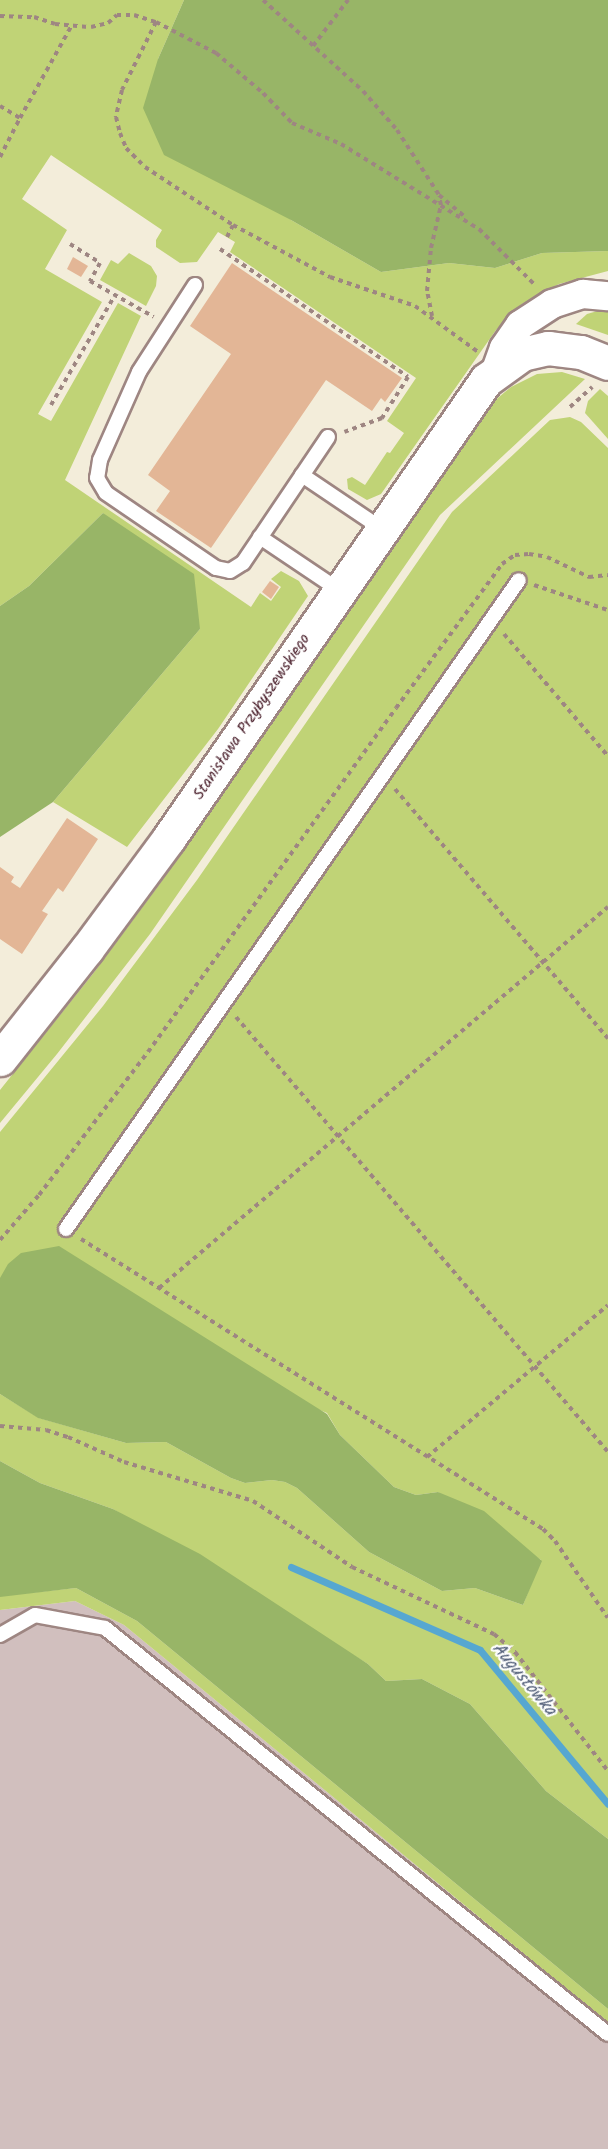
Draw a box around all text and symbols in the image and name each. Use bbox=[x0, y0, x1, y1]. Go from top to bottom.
street label: Stanisława Przybyszewskiego bbox=[189, 630, 315, 804]
water label: Augustówka bbox=[486, 1639, 560, 1721]

